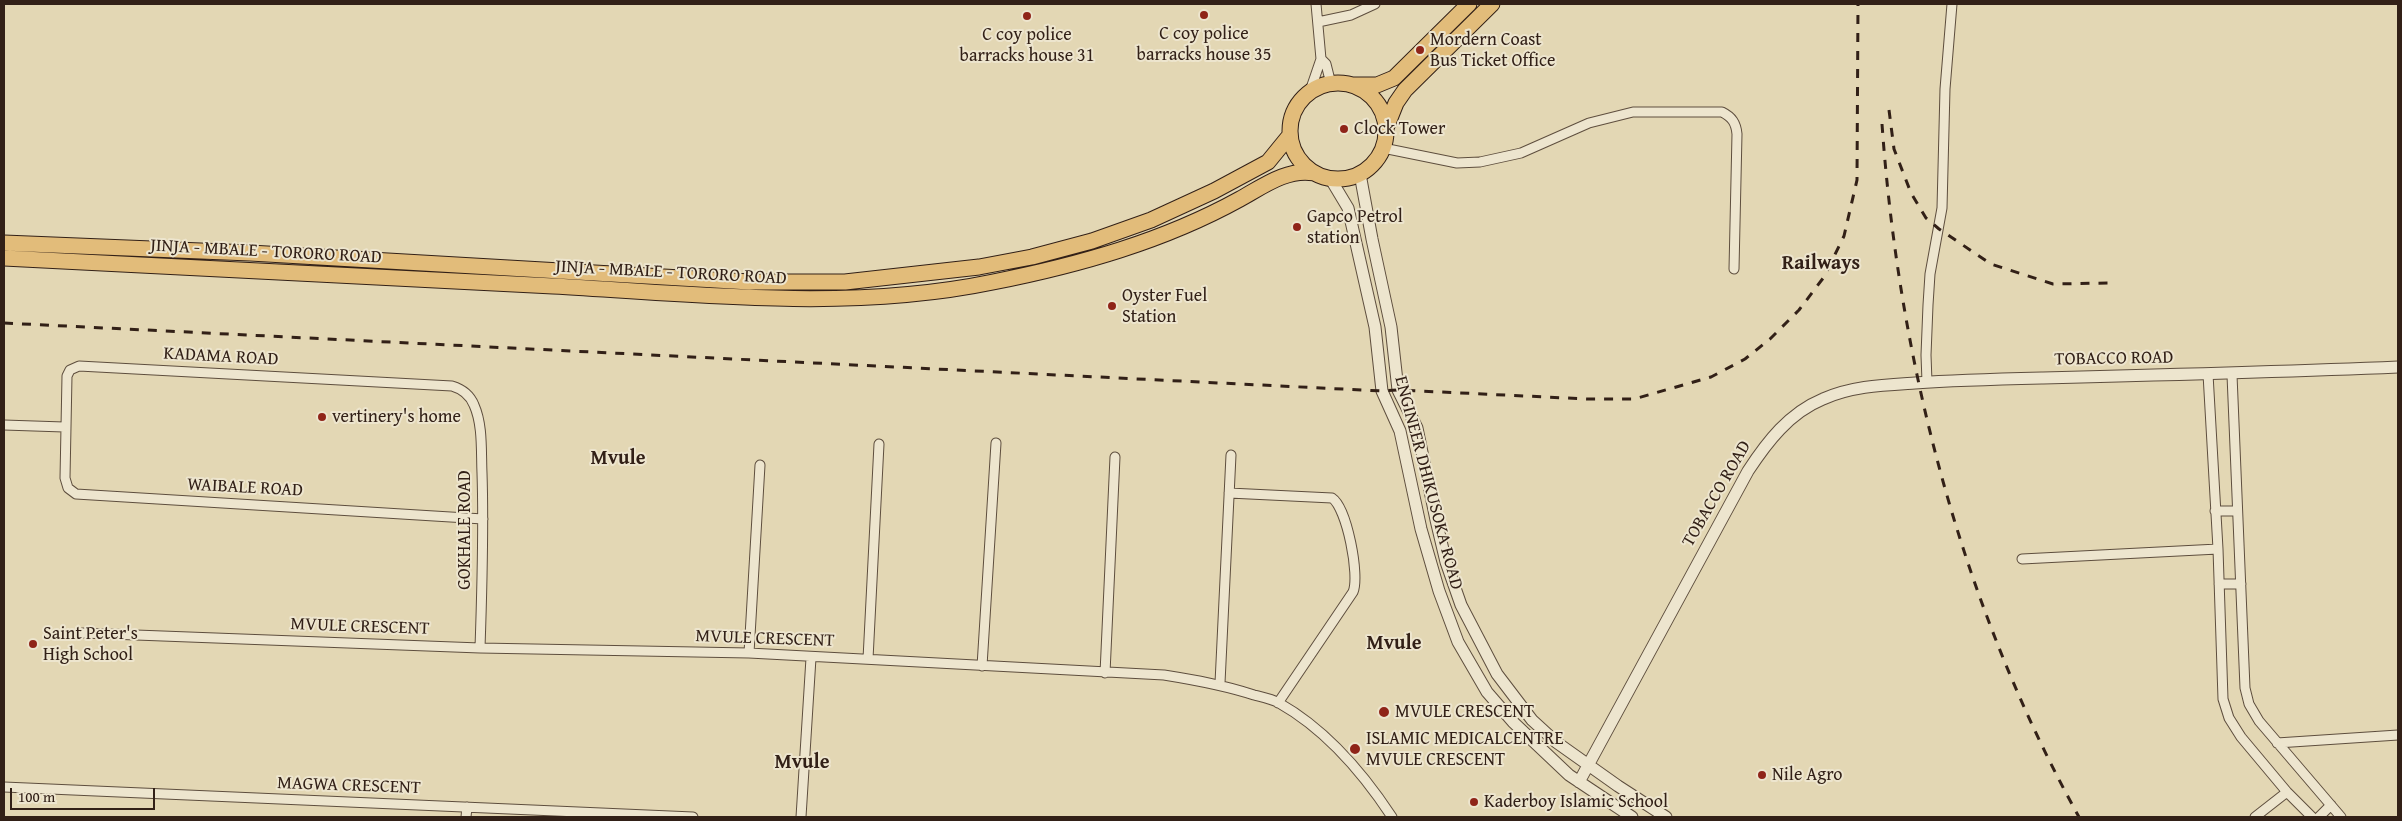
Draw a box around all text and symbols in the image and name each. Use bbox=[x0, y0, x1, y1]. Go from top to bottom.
marker: C coy police barracks house 35 bbox=[1198, 9, 1210, 21]
marker: C coy police barracks house 31 bbox=[1021, 10, 1033, 22]
place label: C coy police barracks house 35 bbox=[1137, 23, 1271, 66]
place label: C coy police barracks house 31 bbox=[960, 24, 1094, 66]
place label: Mordern Coast Bus Ticket Office bbox=[1430, 29, 1555, 72]
marker: Mordern Coast Bus Ticket Office bbox=[1414, 44, 1426, 56]
place label: Clock Tower bbox=[1354, 118, 1445, 140]
marker: Clock Tower bbox=[1338, 123, 1350, 135]
place label: Gapco Petrol station bbox=[1307, 206, 1403, 248]
marker: Gapco Petrol station bbox=[1291, 221, 1303, 233]
street label: JINJA - MBALE - TORORO ROAD bbox=[150, 235, 382, 269]
district label: Railways bbox=[1782, 252, 1860, 276]
street label: JINJA - MBALE - TORORO ROAD bbox=[555, 256, 787, 290]
place label: Oyster Fuel Station bbox=[1122, 285, 1207, 328]
marker: Oyster Fuel Station bbox=[1106, 300, 1118, 312]
street label: KADAMA ROAD bbox=[163, 343, 279, 371]
street label: TOBACCO ROAD bbox=[2054, 347, 2174, 371]
street label: ENGINEER DHIKUSOKA ROAD bbox=[1389, 374, 1467, 592]
place label: vertinery's home bbox=[332, 406, 461, 428]
marker: vertinery's home bbox=[316, 411, 328, 423]
street label: TOBACCO ROAD bbox=[1678, 437, 1756, 551]
district label: Mvule bbox=[591, 447, 645, 471]
street label: GOKHALE ROAD bbox=[454, 470, 476, 590]
street label: WAIBALE ROAD bbox=[187, 474, 303, 502]
street label: MVULE CRESCENT bbox=[290, 614, 430, 640]
place label: Saint Peter's High School bbox=[43, 623, 138, 666]
street label: MVULE CRESCENT bbox=[695, 626, 835, 652]
district label: Mvule bbox=[1367, 632, 1421, 656]
marker: Saint Peter's High School bbox=[27, 638, 39, 650]
place label: MVULE CRESCENT bbox=[1395, 701, 1534, 723]
marker: MVULE CRESCENT bbox=[1377, 705, 1391, 719]
place label: ISLAMIC MEDICALCENTRE MVULE CRESCENT bbox=[1366, 728, 1564, 771]
marker: ISLAMIC MEDICALCENTRE MVULE CRESCENT bbox=[1348, 742, 1362, 756]
district label: Mvule bbox=[775, 751, 829, 775]
place label: Nile Agro bbox=[1772, 764, 1842, 786]
marker: Nile Agro bbox=[1756, 769, 1768, 781]
street label: MAGWA CRESCENT bbox=[277, 773, 421, 799]
scale bar bbox=[12, 778, 158, 810]
text: 100 m bbox=[18, 786, 55, 807]
place label: Kaderboy Islamic School bbox=[1484, 791, 1668, 813]
marker: Kaderboy Islamic School bbox=[1468, 796, 1480, 808]

